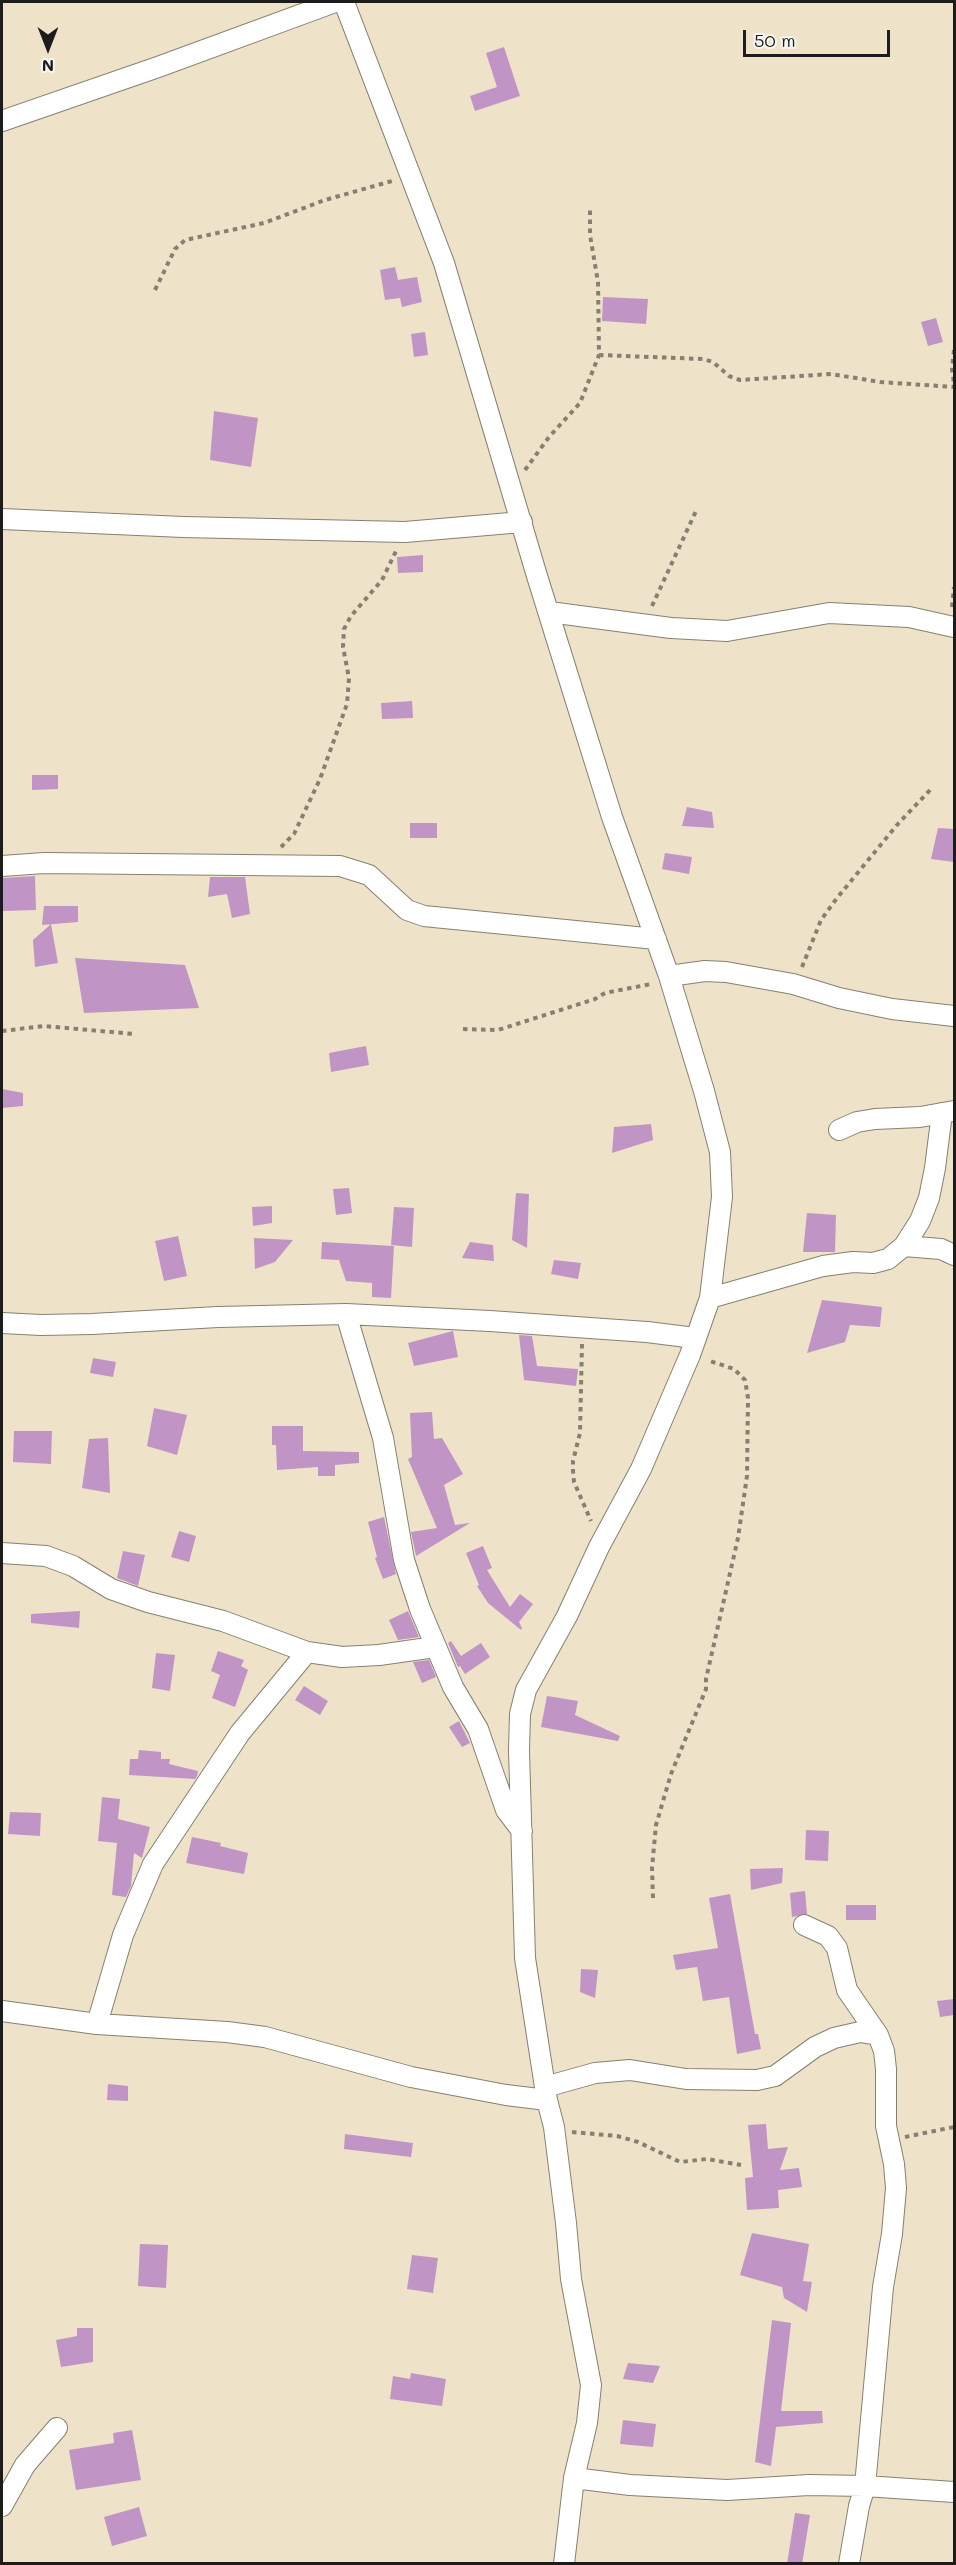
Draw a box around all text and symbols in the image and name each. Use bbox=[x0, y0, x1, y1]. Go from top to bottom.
north arrow bbox=[18, 18, 78, 78]
scale bar bbox=[746, 18, 893, 56]
text: 50 m bbox=[754, 28, 796, 52]
text: N bbox=[42, 56, 54, 77]

